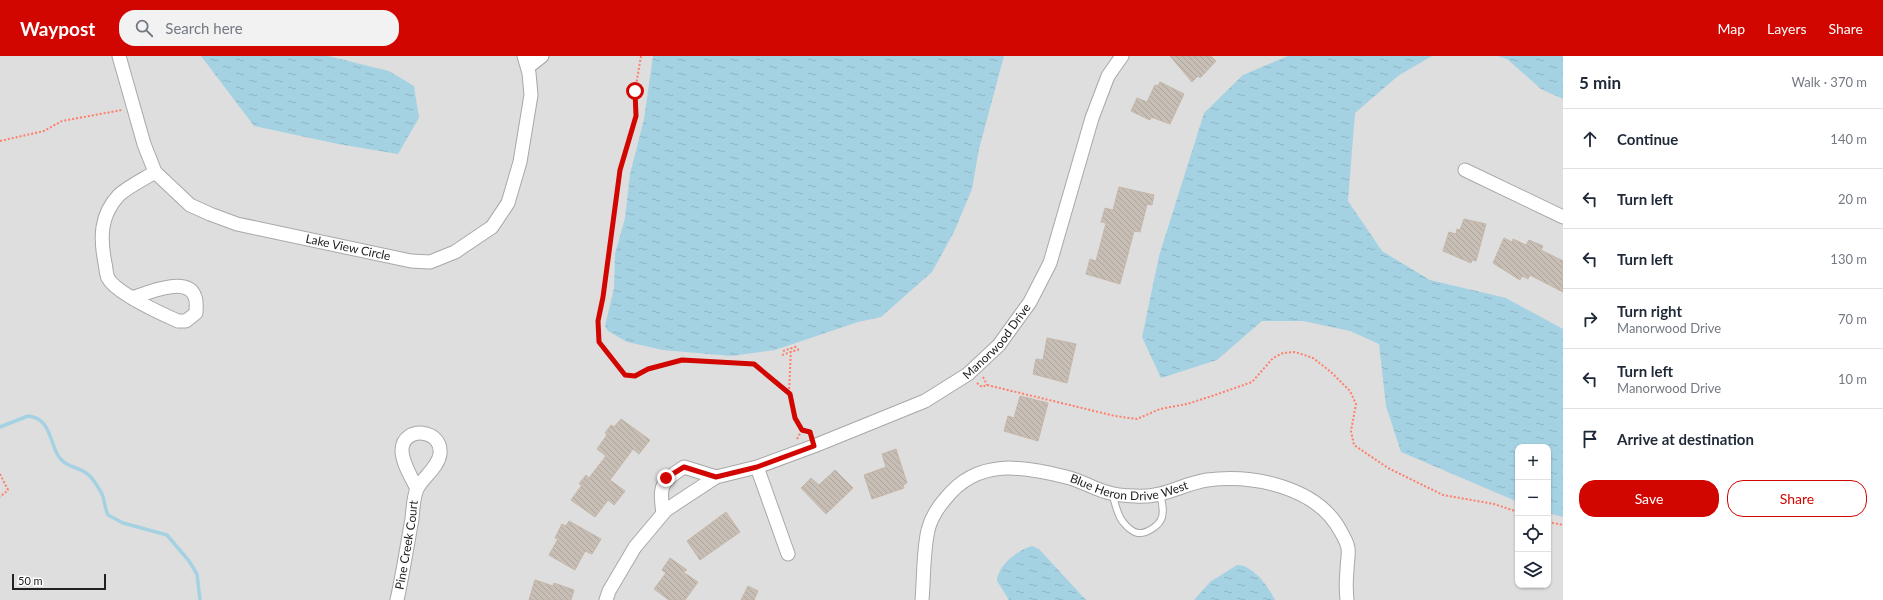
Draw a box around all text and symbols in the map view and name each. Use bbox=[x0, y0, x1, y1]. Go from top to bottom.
search box bbox=[119, 10, 399, 46]
text: Waypost bbox=[20, 17, 95, 40]
icon: search bbox=[133, 17, 155, 39]
text: Search here bbox=[165, 19, 243, 37]
text: Map bbox=[1717, 20, 1745, 37]
text: Layers bbox=[1767, 20, 1807, 37]
text: Share bbox=[1829, 20, 1863, 37]
text: 5 min bbox=[1579, 72, 1621, 93]
text: Walk · 370 m bbox=[1791, 74, 1867, 90]
route start bbox=[626, 82, 644, 100]
icon: ahead bbox=[1579, 128, 1601, 150]
text: Continue bbox=[1617, 130, 1678, 148]
text: 140 m bbox=[1830, 131, 1867, 147]
icon: left bbox=[1579, 188, 1601, 210]
text: Turn left bbox=[1617, 190, 1673, 208]
text: 20 m bbox=[1838, 191, 1867, 207]
street label: Lake View Circle bbox=[304, 231, 392, 263]
icon: left bbox=[1579, 248, 1601, 270]
text: Turn left bbox=[1617, 250, 1673, 268]
text: 130 m bbox=[1830, 251, 1867, 267]
street label: Manorwood Drive bbox=[959, 300, 1034, 382]
text: Turn right bbox=[1617, 302, 1682, 320]
icon: right bbox=[1579, 308, 1601, 330]
text: 70 m bbox=[1838, 311, 1867, 327]
text: Manorwood Drive bbox=[1617, 320, 1721, 336]
text: Turn left bbox=[1617, 362, 1673, 380]
icon: left bbox=[1579, 368, 1601, 390]
text: 10 m bbox=[1838, 371, 1867, 387]
text: Manorwood Drive bbox=[1617, 380, 1721, 396]
icon: arrive bbox=[1579, 428, 1601, 450]
text: Arrive at destination bbox=[1617, 430, 1754, 448]
map controls bbox=[1515, 444, 1551, 588]
button: + bbox=[1515, 444, 1551, 480]
route end bbox=[657, 469, 675, 487]
street label: Blue Heron Drive West bbox=[1068, 471, 1191, 503]
button: − bbox=[1515, 480, 1551, 516]
button: Save bbox=[1579, 480, 1719, 517]
button: Share bbox=[1727, 480, 1867, 517]
street label: Pine Creek Court bbox=[391, 499, 421, 591]
button: locate bbox=[1515, 516, 1551, 552]
button: layers bbox=[1515, 552, 1551, 588]
scale bar bbox=[12, 572, 106, 591]
text: 50 m bbox=[18, 574, 43, 587]

